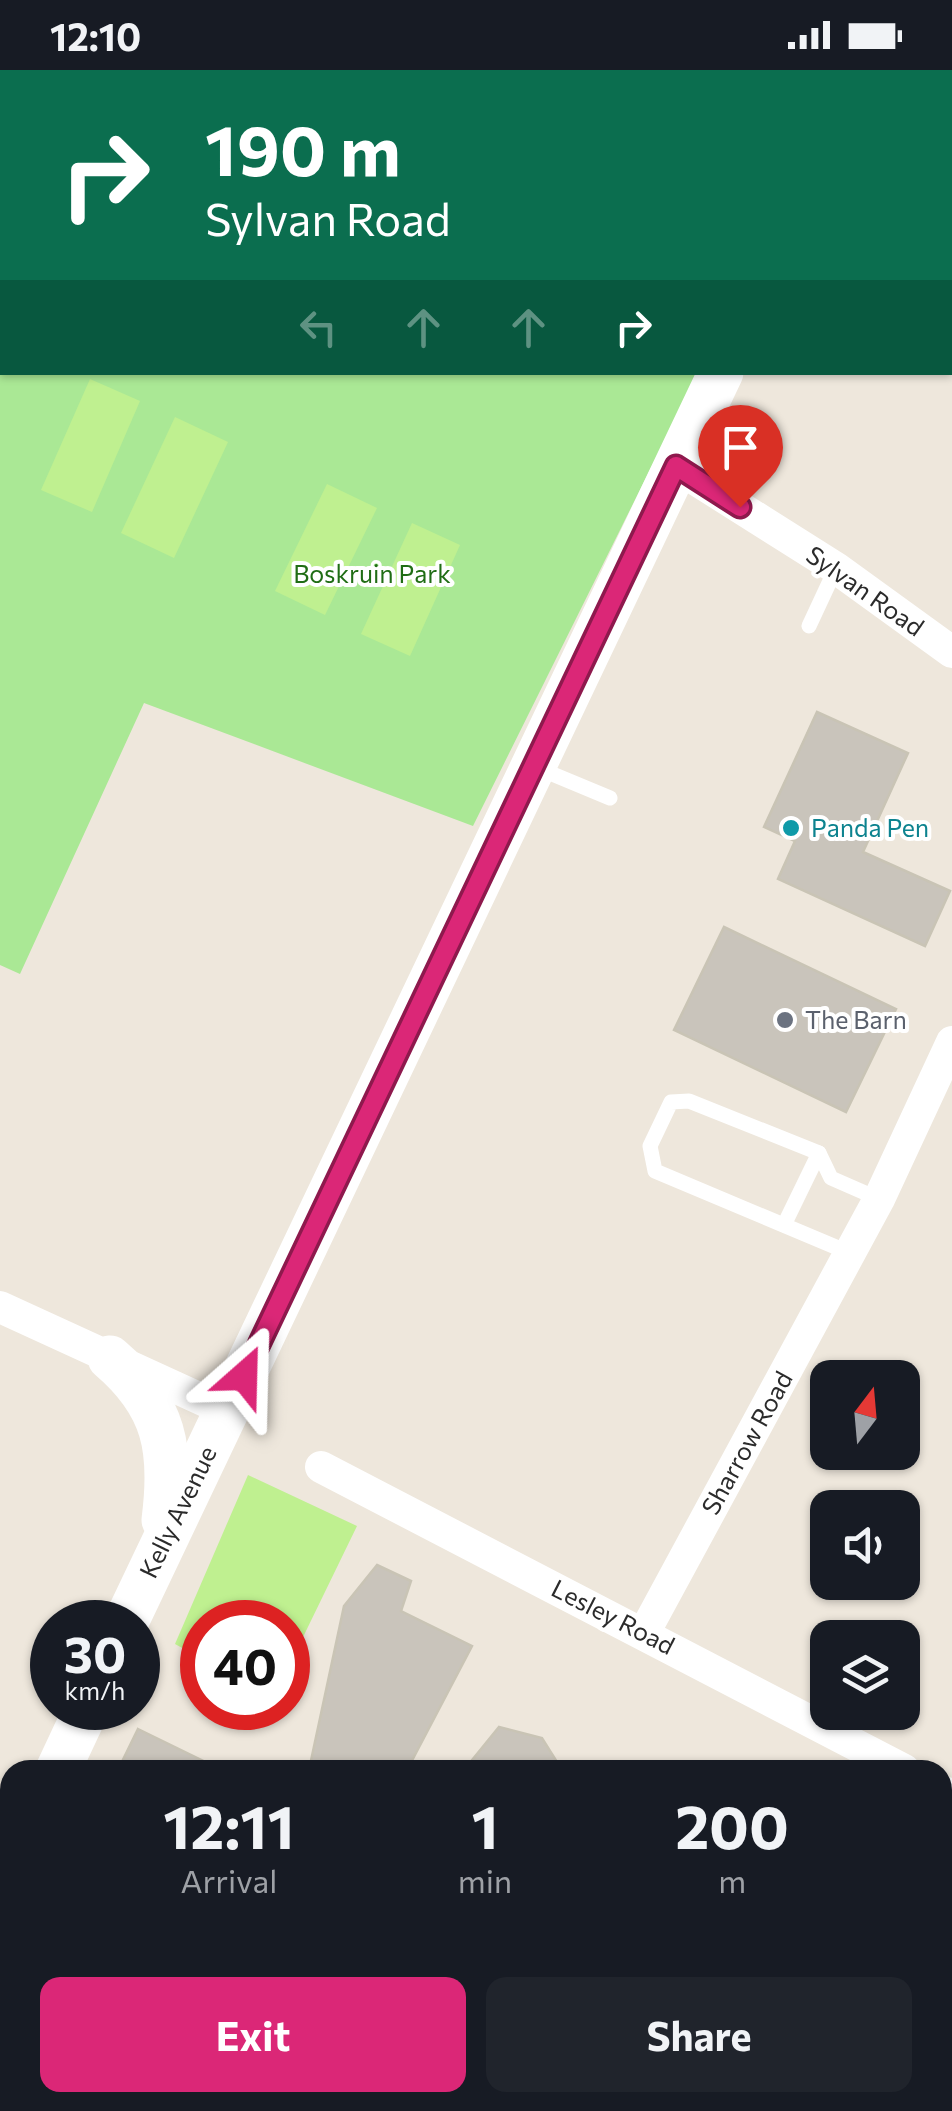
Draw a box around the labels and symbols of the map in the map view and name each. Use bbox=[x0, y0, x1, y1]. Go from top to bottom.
pin bbox=[698, 405, 783, 508]
street label: Sylvan Road bbox=[801, 539, 930, 642]
park label: Boskruin Park bbox=[293, 558, 451, 588]
place label: Panda Pen bbox=[811, 812, 929, 842]
marker: Panda Pen bbox=[780, 817, 802, 839]
place label: The Barn bbox=[805, 1004, 907, 1034]
marker: The Barn bbox=[774, 1009, 796, 1031]
position arrow bbox=[192, 1324, 296, 1428]
north arrow bbox=[810, 1360, 920, 1470]
street label: Sharrow Road bbox=[694, 1366, 798, 1519]
street label: Kelly Avenue bbox=[132, 1441, 222, 1582]
street label: Lesley Road bbox=[547, 1572, 680, 1660]
speed limit sign: 40 bbox=[180, 1600, 310, 1730]

